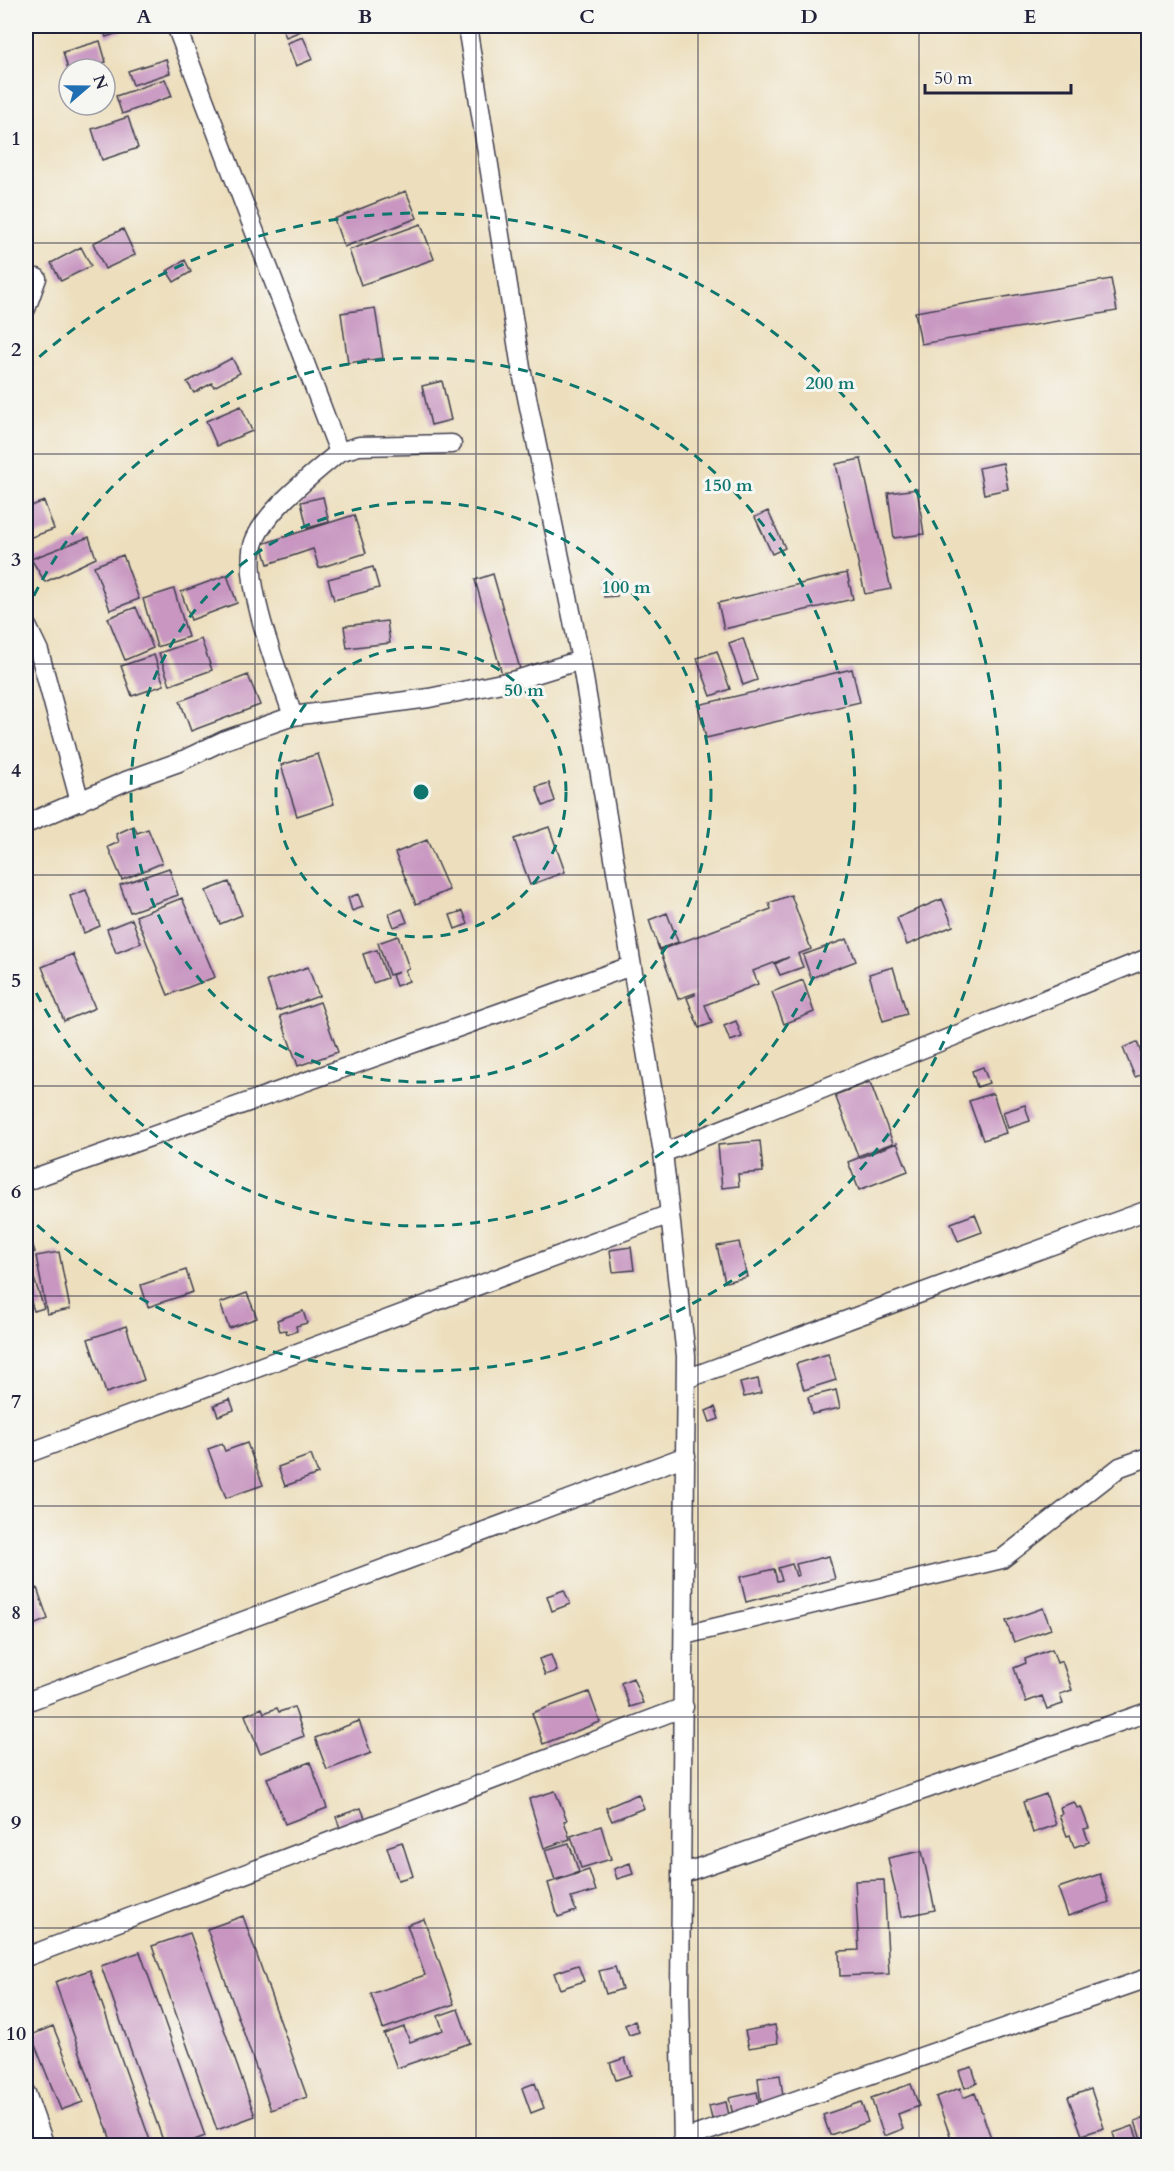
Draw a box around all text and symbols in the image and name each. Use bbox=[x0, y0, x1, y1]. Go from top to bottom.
text: A bbox=[136, 3, 152, 30]
text: B bbox=[358, 3, 372, 30]
text: C bbox=[579, 3, 595, 30]
text: D bbox=[800, 3, 818, 30]
text: E bbox=[1024, 3, 1036, 30]
north arrow bbox=[57, 57, 117, 117]
scale bar bbox=[925, 57, 1070, 95]
text: 50 m bbox=[934, 66, 973, 91]
text: N bbox=[87, 72, 113, 93]
text: 1 bbox=[11, 125, 21, 152]
text: 2 bbox=[11, 336, 21, 363]
text: 200 m bbox=[805, 371, 855, 396]
text: 150 m bbox=[703, 473, 753, 498]
text: 3 bbox=[11, 546, 21, 573]
text: 100 m bbox=[601, 575, 651, 600]
text: 50 m bbox=[504, 678, 544, 703]
text: 4 bbox=[11, 757, 21, 784]
centre of rings bbox=[411, 782, 431, 802]
text: 5 bbox=[11, 967, 21, 994]
text: 6 bbox=[11, 1178, 21, 1205]
text: 7 bbox=[11, 1388, 21, 1415]
text: 8 bbox=[11, 1599, 21, 1626]
text: 9 bbox=[11, 1809, 21, 1836]
text: 10 bbox=[6, 2020, 26, 2047]

